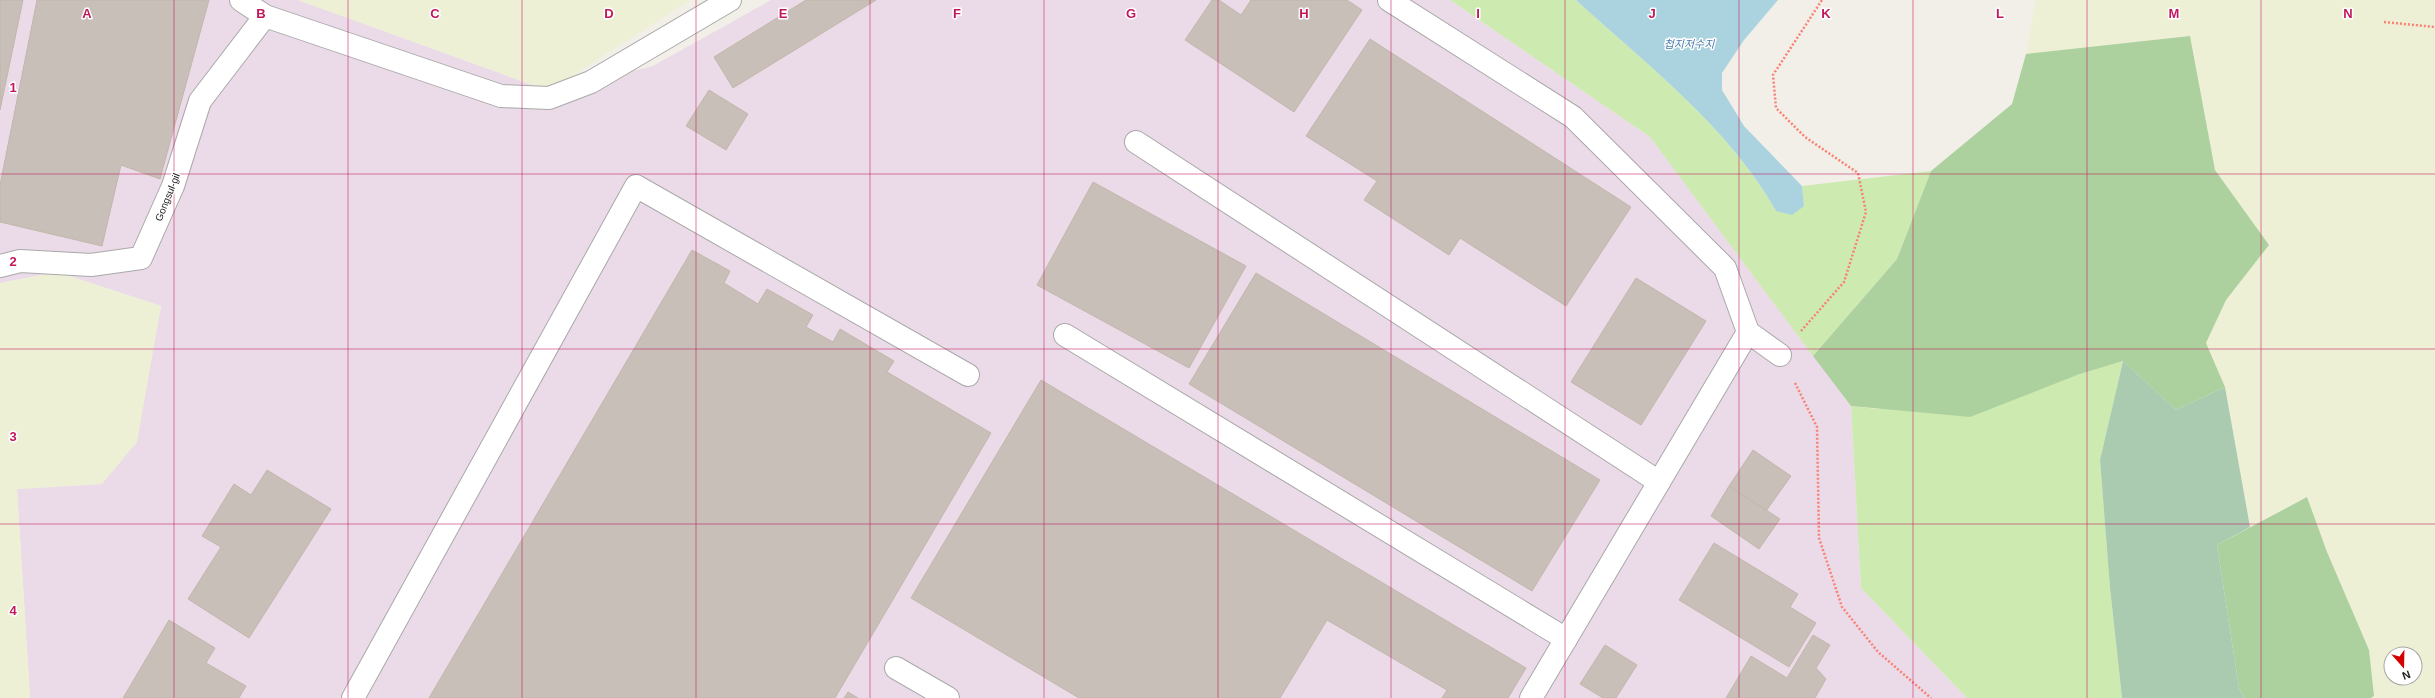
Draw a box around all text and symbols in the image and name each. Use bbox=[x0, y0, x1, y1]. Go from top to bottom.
text: A bbox=[82, 6, 92, 21]
text: B bbox=[256, 6, 266, 21]
text: C bbox=[430, 6, 440, 21]
text: D bbox=[604, 6, 614, 21]
text: E bbox=[779, 6, 788, 21]
text: F bbox=[953, 6, 961, 21]
text: G bbox=[1126, 6, 1136, 21]
text: H bbox=[1299, 6, 1309, 21]
text: I bbox=[1476, 6, 1480, 21]
text: J bbox=[1648, 6, 1656, 21]
text: K bbox=[1821, 6, 1831, 21]
text: L bbox=[1996, 6, 2004, 21]
text: M bbox=[2169, 6, 2179, 21]
text: N bbox=[2343, 6, 2353, 21]
water label: 첩지저수지 bbox=[1664, 38, 1715, 50]
text: 1 bbox=[9, 80, 17, 95]
street label: Gongsul-gil bbox=[153, 172, 182, 223]
text: 2 bbox=[9, 254, 17, 269]
text: 3 bbox=[9, 429, 17, 444]
text: 4 bbox=[9, 603, 17, 618]
north arrow bbox=[2383, 646, 2423, 686]
text: N bbox=[2401, 668, 2412, 682]

